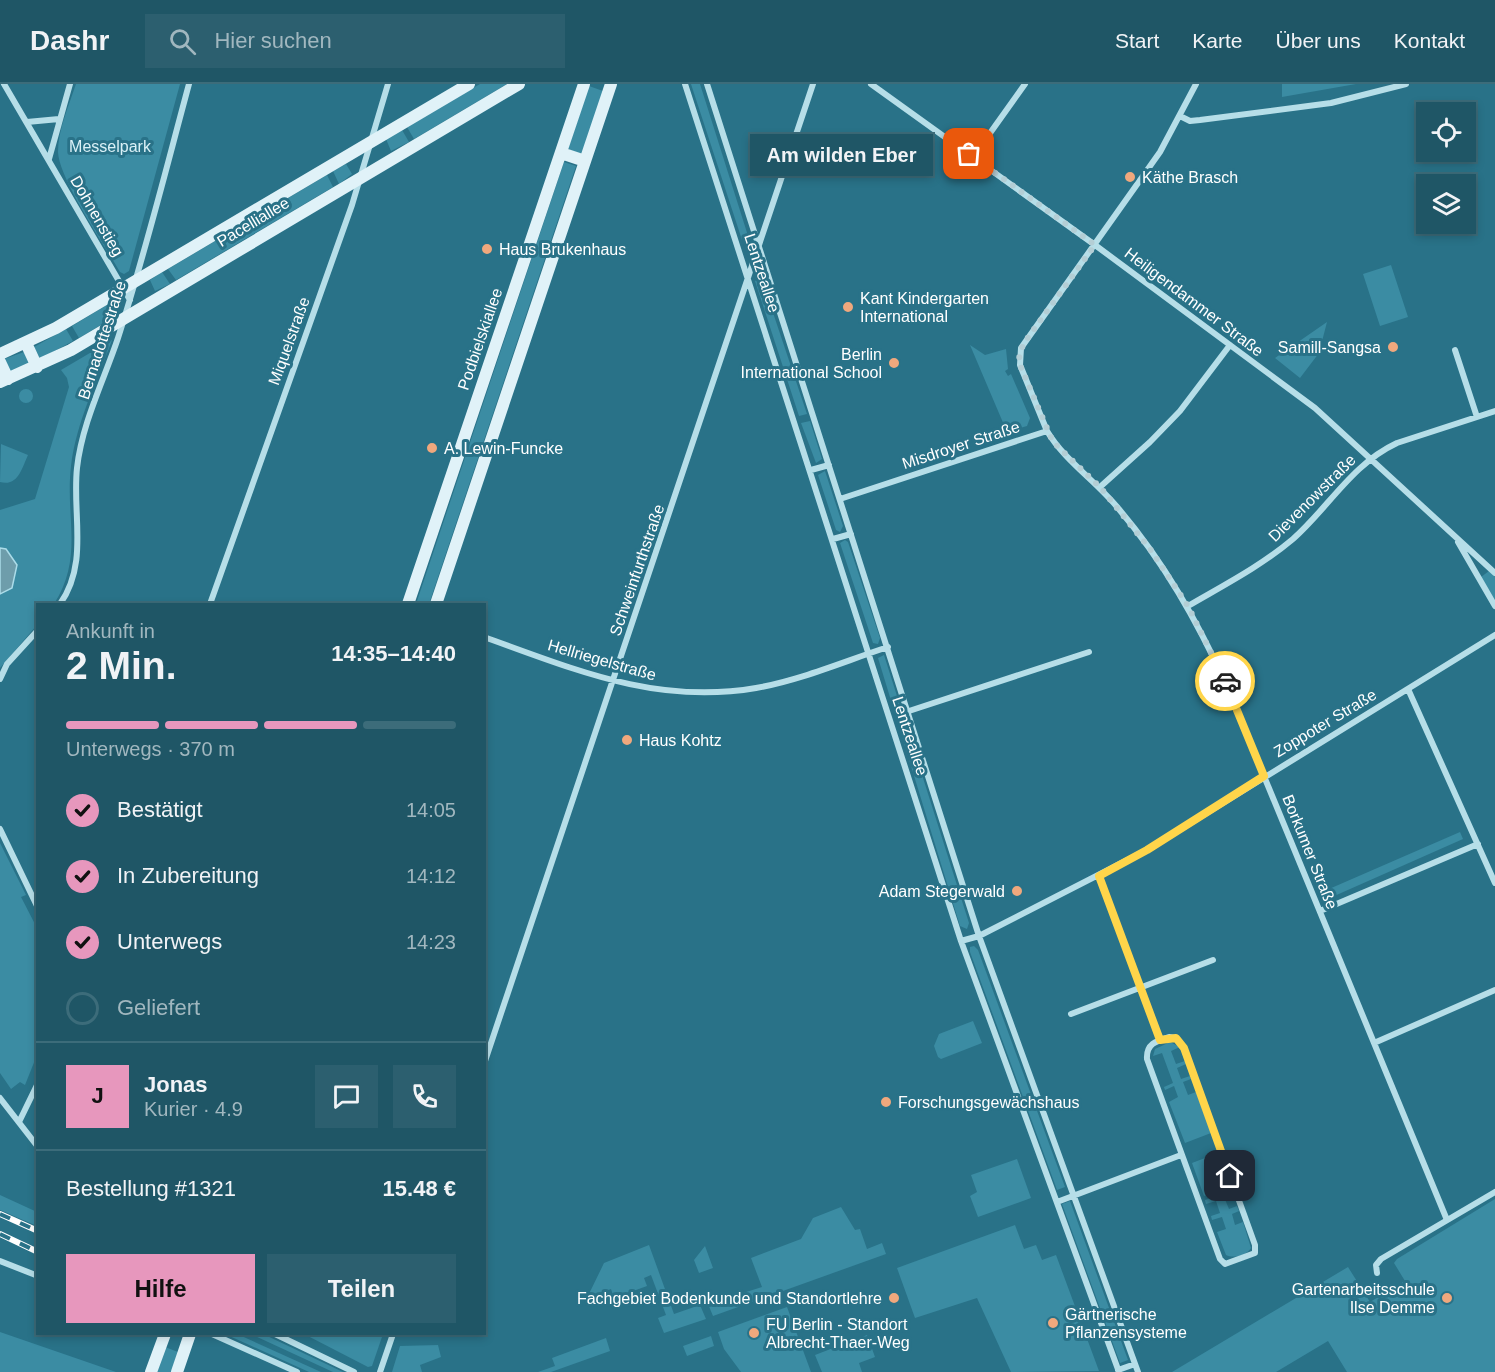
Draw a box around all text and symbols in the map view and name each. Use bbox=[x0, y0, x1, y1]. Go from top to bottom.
search box bbox=[145, 14, 565, 68]
text: Dashr bbox=[30, 25, 109, 56]
icon: search bbox=[166, 25, 199, 58]
text: Hier suchen bbox=[214, 28, 332, 53]
text: Start bbox=[1115, 29, 1159, 52]
text: Karte bbox=[1192, 29, 1243, 52]
text: Über uns bbox=[1276, 29, 1361, 52]
text: Kontakt bbox=[1394, 29, 1465, 52]
map controls bbox=[1416, 102, 1476, 234]
button: locate bbox=[1416, 102, 1476, 162]
pin bbox=[943, 128, 994, 179]
callout: Am wilden Eber bbox=[750, 133, 933, 175]
icon: bag bbox=[952, 137, 985, 170]
park label: Messelpark bbox=[69, 138, 152, 155]
text: Am wilden Eber bbox=[766, 144, 917, 166]
place label: Käthe Brasch bbox=[1142, 169, 1238, 186]
marker: Käthe Brasch bbox=[1123, 170, 1137, 184]
street label: Dohnenstieg bbox=[67, 173, 127, 259]
button: layers bbox=[1416, 174, 1476, 234]
street label: Pacelliallee bbox=[214, 194, 292, 250]
street label: Lentzeallee bbox=[741, 231, 783, 315]
place label: Haus Brukenhaus bbox=[499, 241, 626, 258]
marker: Haus Brukenhaus bbox=[480, 242, 494, 256]
street label: Heiligendammer Straße bbox=[1121, 244, 1267, 360]
street label: Bernadottestraße bbox=[75, 278, 129, 401]
street label: Podbielskiallee bbox=[455, 286, 505, 392]
place label: Kant Kindergarten International bbox=[860, 290, 989, 325]
street label: Miquelstraße bbox=[265, 295, 313, 387]
marker: Kant Kindergarten International bbox=[841, 300, 855, 314]
place label: Samill-Sangsa bbox=[1278, 339, 1381, 356]
marker: Samill-Sangsa bbox=[1386, 340, 1400, 354]
place label: Berlin International School bbox=[741, 346, 882, 381]
marker: Berlin International School bbox=[887, 356, 901, 370]
street label: Misdroyer Straße bbox=[900, 418, 1022, 472]
place label: A. Lewin-Funcke bbox=[444, 440, 563, 457]
marker: A. Lewin-Funcke bbox=[425, 441, 439, 455]
street label: Dievenowstraße bbox=[1265, 451, 1359, 545]
street label: Schweinfurthstraße bbox=[607, 502, 668, 638]
text: Ankunft in bbox=[66, 620, 155, 642]
street label: Hellriegelstraße bbox=[546, 636, 658, 684]
text: 14:35–14:40 bbox=[331, 641, 456, 666]
text: 2 Min. bbox=[66, 644, 177, 687]
courier bbox=[1195, 651, 1255, 711]
icon: car bbox=[1209, 665, 1242, 698]
street label: Zoppoter Straße bbox=[1271, 686, 1379, 760]
street label: Lentzeallee bbox=[889, 694, 931, 778]
place label: Haus Kohtz bbox=[639, 732, 722, 749]
marker: Haus Kohtz bbox=[620, 733, 634, 747]
text: Unterwegs · 370 m bbox=[66, 738, 235, 760]
street label: Borkumer Straße bbox=[1279, 792, 1341, 912]
icon: check bbox=[66, 794, 99, 827]
text: Bestätigt bbox=[117, 797, 203, 822]
text: 14:05 bbox=[406, 799, 456, 821]
icon: check bbox=[66, 860, 99, 893]
text: In Zubereitung bbox=[117, 863, 259, 888]
text: 14:12 bbox=[406, 865, 456, 887]
place label: Adam Stegerwald bbox=[879, 883, 1005, 900]
marker: Adam Stegerwald bbox=[1010, 884, 1024, 898]
icon: check bbox=[66, 926, 99, 959]
text: Unterwegs bbox=[117, 929, 222, 954]
text: 14:23 bbox=[406, 931, 456, 953]
text: Geliefert bbox=[117, 995, 200, 1020]
button: chat bbox=[315, 1065, 378, 1128]
button: phone bbox=[393, 1065, 456, 1128]
text: Jonas bbox=[144, 1072, 208, 1097]
text: J bbox=[91, 1083, 104, 1108]
place label: Forschungsgewächshaus bbox=[898, 1094, 1079, 1111]
marker: Forschungsgewächshaus bbox=[879, 1095, 893, 1109]
text: Kurier · 4.9 bbox=[144, 1098, 243, 1120]
pin bbox=[1204, 1150, 1255, 1201]
icon: home bbox=[1213, 1159, 1246, 1192]
text: Bestellung #1321 bbox=[66, 1176, 236, 1201]
text: 15.48 € bbox=[383, 1176, 456, 1201]
button: Hilfe bbox=[66, 1254, 255, 1323]
button: Teilen bbox=[267, 1254, 456, 1323]
place label: Gartenarbeitsschule Ilse Demme bbox=[1292, 1281, 1435, 1316]
place label: Fachgebiet Bodenkunde und Standortlehre bbox=[577, 1290, 882, 1307]
marker: Fachgebiet Bodenkunde und Standortlehre bbox=[887, 1291, 901, 1305]
marker: Gartenarbeitsschule Ilse Demme bbox=[1440, 1291, 1454, 1305]
place label: Gärtnerische Pflanzensysteme bbox=[1065, 1306, 1187, 1341]
place label: FU Berlin - Standort Albrecht-Thaer-Weg bbox=[766, 1316, 910, 1351]
marker: Gärtnerische Pflanzensysteme bbox=[1046, 1316, 1060, 1330]
marker: FU Berlin - Standort Albrecht-Thaer-Weg bbox=[747, 1326, 761, 1340]

